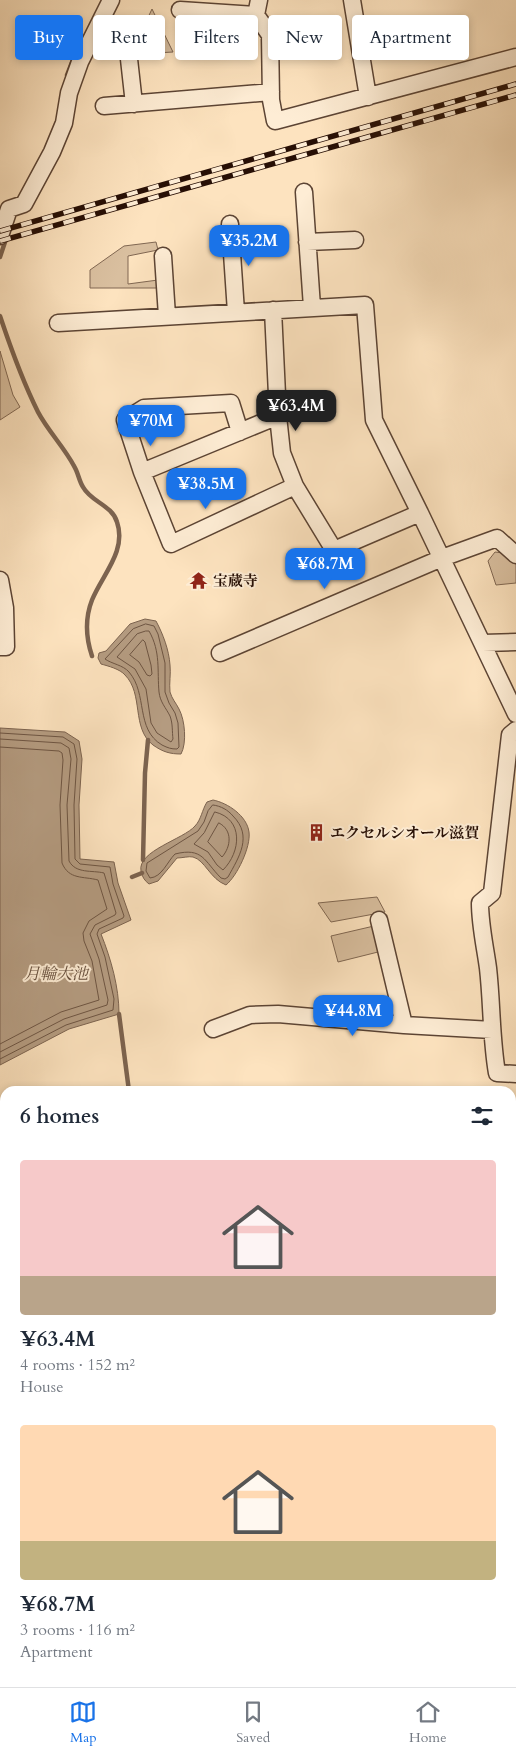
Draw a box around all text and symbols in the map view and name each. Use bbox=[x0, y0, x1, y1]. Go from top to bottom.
chip: Buy bbox=[15, 15, 83, 60]
chip: Rent bbox=[93, 15, 165, 60]
chip: Filters bbox=[175, 15, 258, 60]
chip: New bbox=[268, 15, 342, 60]
chip: Apartment bbox=[352, 15, 469, 60]
pin: ¥35.2M bbox=[208, 224, 290, 267]
text: ¥35.2M bbox=[220, 230, 278, 252]
pin: ¥63.4M bbox=[255, 390, 337, 432]
text: ¥63.4M bbox=[267, 395, 325, 417]
pin: ¥70M bbox=[121, 404, 181, 447]
text: ¥70M bbox=[129, 410, 173, 432]
pin: ¥38.5M bbox=[165, 468, 247, 510]
text: ¥38.5M bbox=[177, 473, 235, 495]
pin: ¥68.7M bbox=[284, 548, 366, 590]
text: ¥68.7M bbox=[296, 553, 354, 575]
temple icon: 宝蔵寺 bbox=[189, 571, 209, 591]
place label: 宝蔵寺 bbox=[213, 571, 258, 591]
building icon: エクセルシオール滋賀 bbox=[306, 823, 326, 843]
place label: エクセルシオール滋賀 bbox=[330, 823, 479, 843]
water label: 月輪大池 bbox=[24, 963, 90, 985]
pin: ¥44.8M bbox=[312, 994, 394, 1037]
text: ¥44.8M bbox=[324, 1000, 382, 1022]
text: 6 homes bbox=[20, 1102, 99, 1131]
icon: filters bbox=[468, 1102, 496, 1130]
icon: home bbox=[213, 1192, 303, 1282]
text: ¥63.4M bbox=[20, 1325, 96, 1354]
text: 4 rooms · 152 m² bbox=[20, 1354, 135, 1376]
text: House bbox=[20, 1376, 63, 1398]
icon: home bbox=[213, 1457, 303, 1547]
text: ¥68.7M bbox=[20, 1590, 96, 1619]
text: 3 rooms · 116 m² bbox=[20, 1619, 135, 1641]
text: Apartment bbox=[20, 1641, 93, 1663]
tab: Map bbox=[69, 1698, 97, 1747]
tab: Saved bbox=[236, 1698, 270, 1747]
tab: Home bbox=[409, 1698, 447, 1747]

